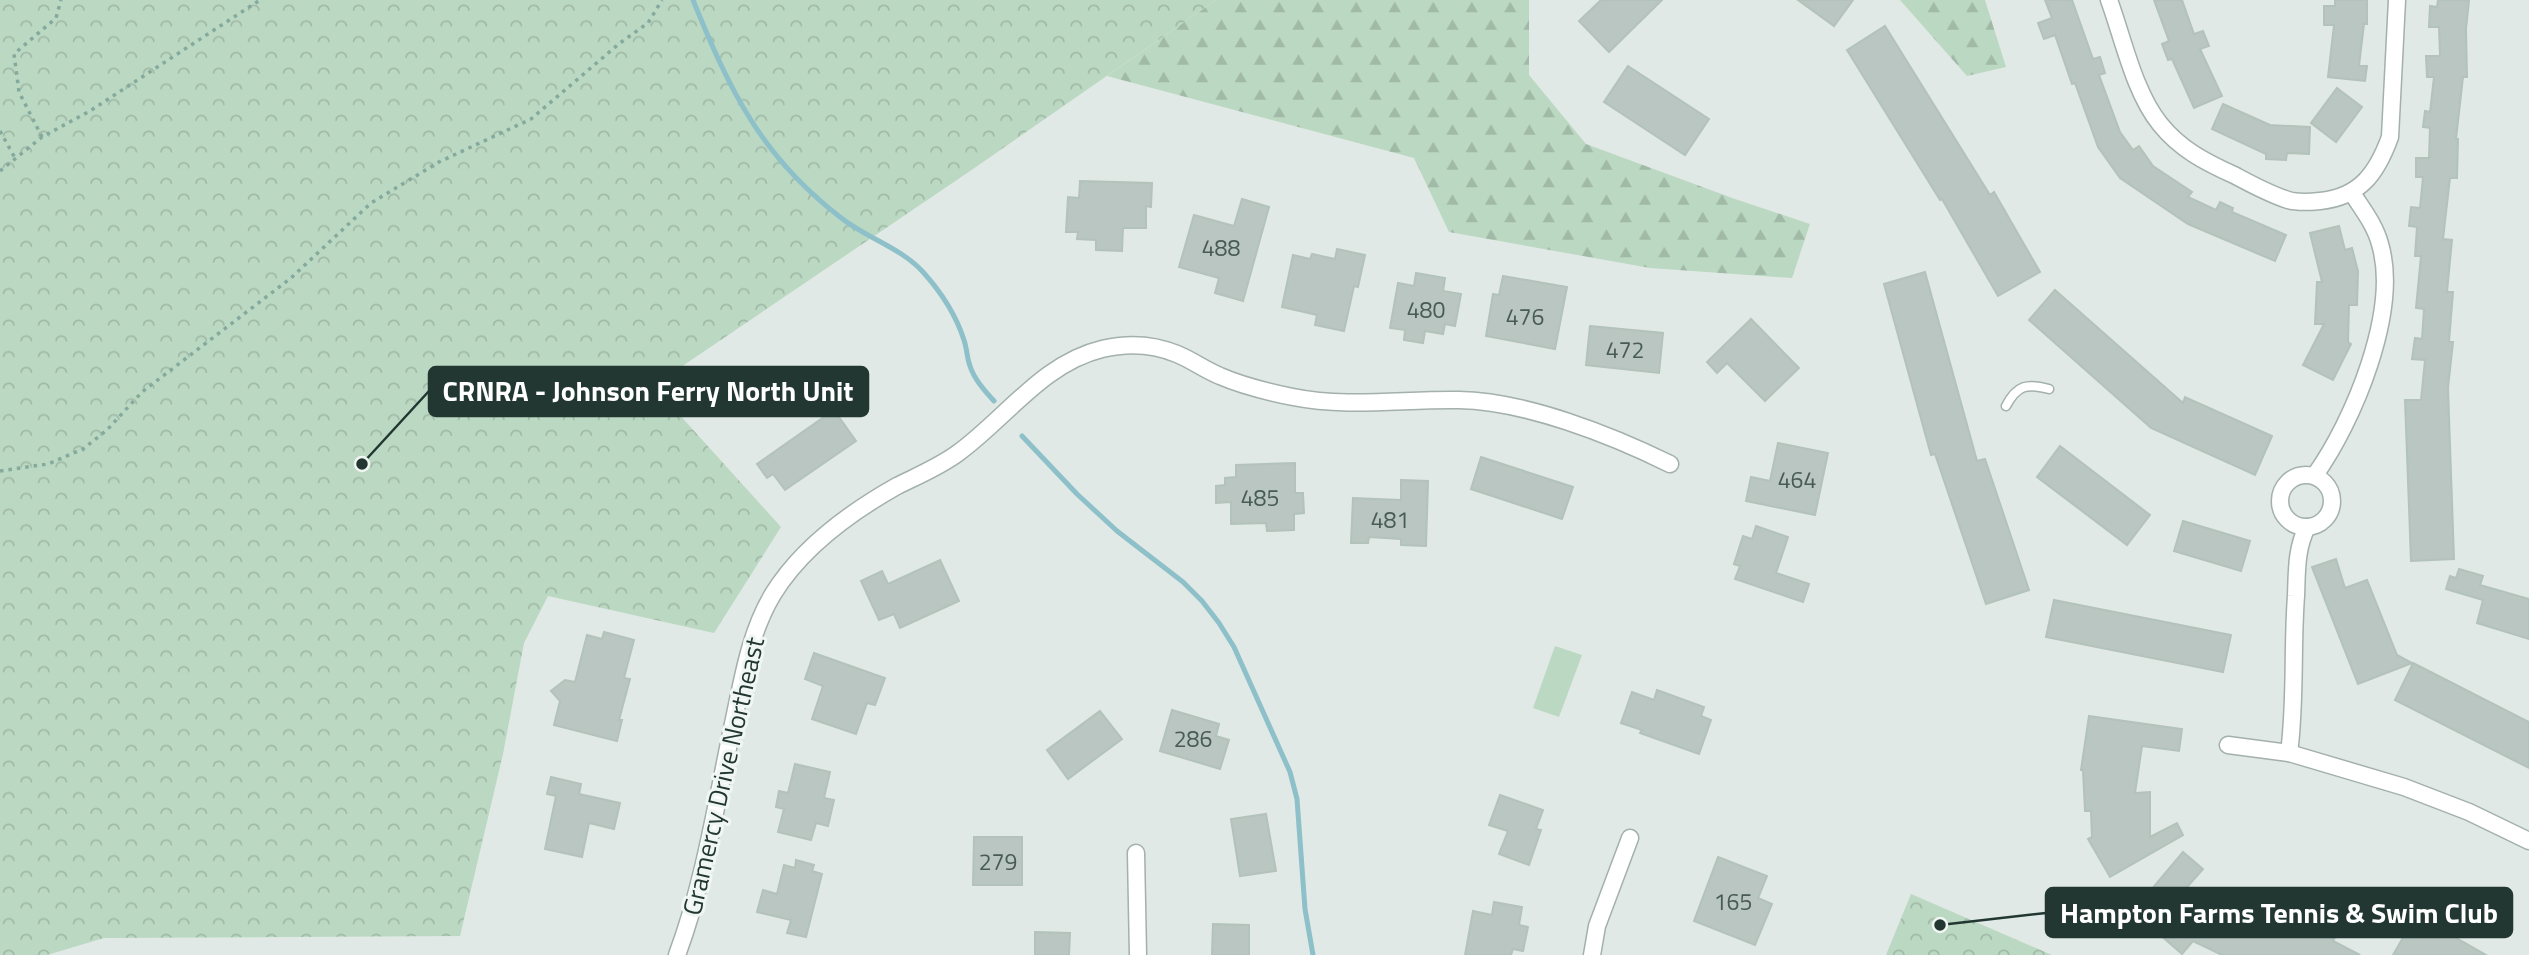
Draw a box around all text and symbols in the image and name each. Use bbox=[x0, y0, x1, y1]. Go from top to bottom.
house number: 488 bbox=[1202, 230, 1240, 265]
house number: 480 bbox=[1407, 292, 1445, 327]
house number: 476 bbox=[1506, 299, 1544, 334]
house number: 472 bbox=[1606, 332, 1644, 367]
callout: CRNRA - Johnson Ferry North Unit bbox=[429, 367, 868, 416]
text: CRNRA - Johnson Ferry North Unit bbox=[443, 369, 853, 412]
house number: 464 bbox=[1778, 462, 1816, 497]
house number: 485 bbox=[1241, 480, 1279, 515]
house number: 481 bbox=[1371, 502, 1409, 537]
street label: Gramercy Drive Northeast bbox=[672, 633, 774, 919]
house number: 286 bbox=[1174, 721, 1212, 756]
house number: 279 bbox=[979, 844, 1017, 879]
house number: 165 bbox=[1714, 884, 1752, 919]
callout: Hampton Farms Tennis & Swim Club bbox=[2046, 888, 2512, 937]
text: Hampton Farms Tennis & Swim Club bbox=[2060, 891, 2498, 934]

